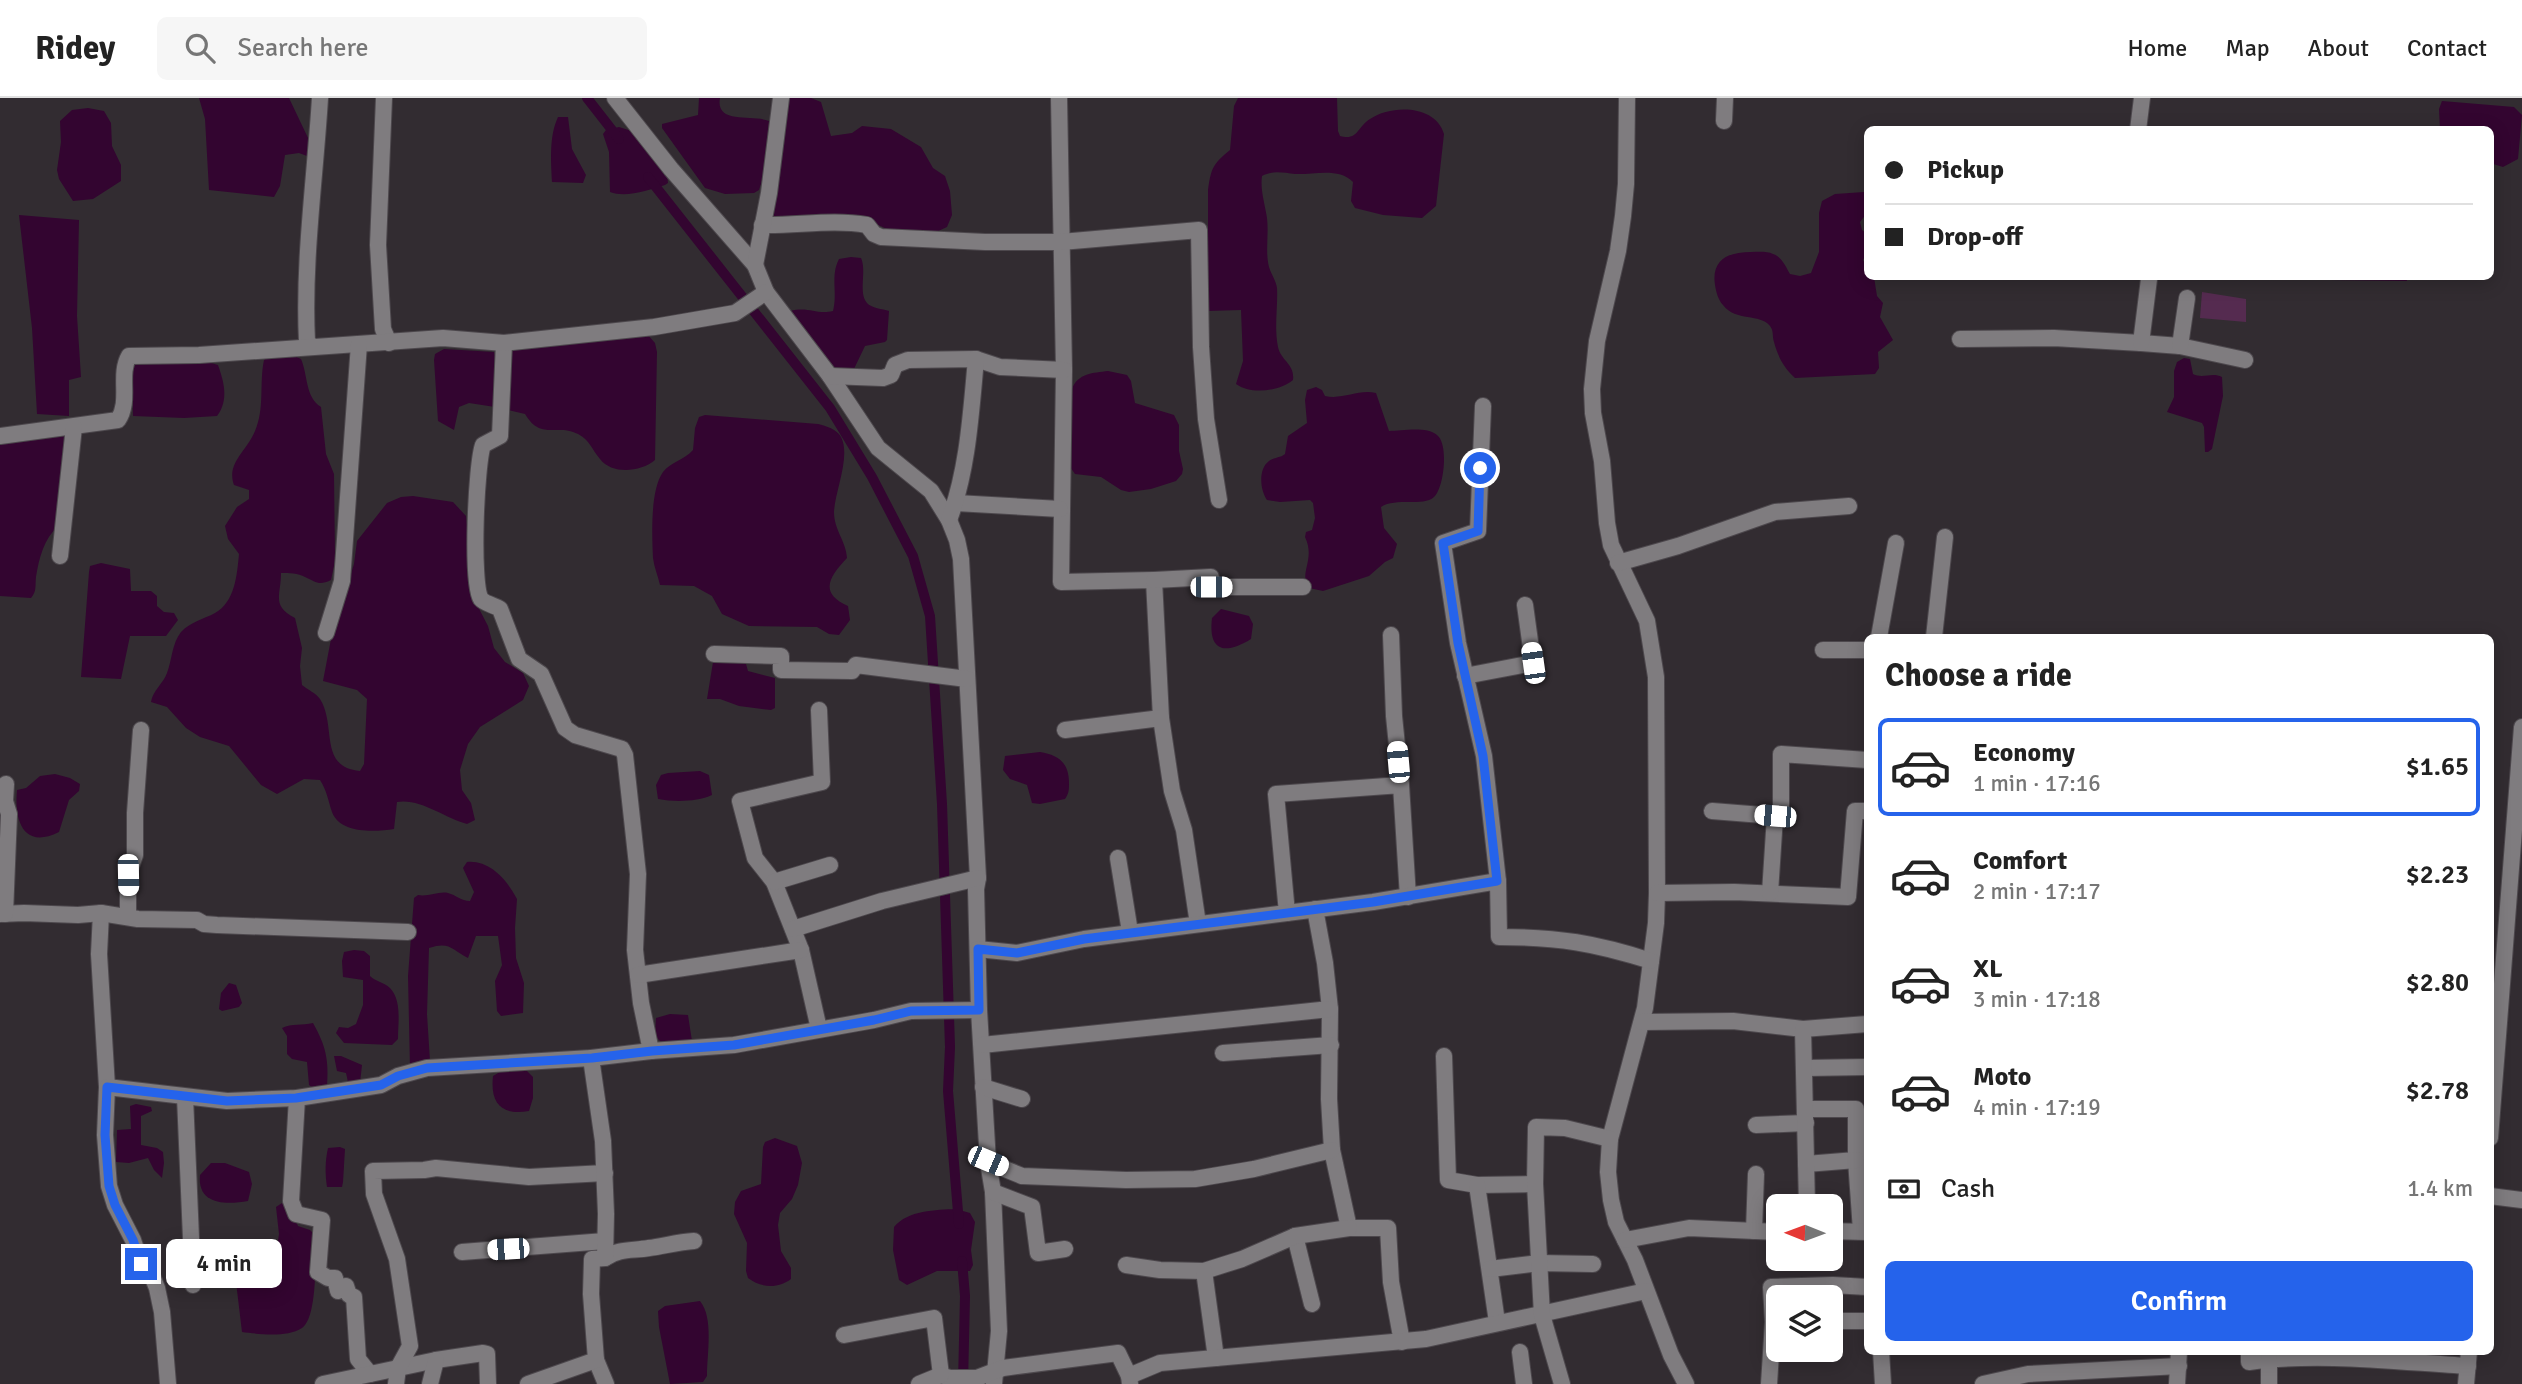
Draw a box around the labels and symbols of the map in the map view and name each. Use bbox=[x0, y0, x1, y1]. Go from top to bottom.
route start bbox=[1464, 452, 1496, 484]
car bbox=[1191, 577, 1233, 598]
car bbox=[1520, 641, 1547, 685]
car bbox=[1386, 740, 1411, 784]
car bbox=[1754, 804, 1797, 828]
car bbox=[118, 854, 139, 896]
car bbox=[965, 1143, 1012, 1179]
north arrow bbox=[1766, 1194, 1843, 1270]
car bbox=[487, 1237, 530, 1261]
callout: 4 min bbox=[166, 1240, 281, 1288]
route end bbox=[125, 1248, 157, 1280]

